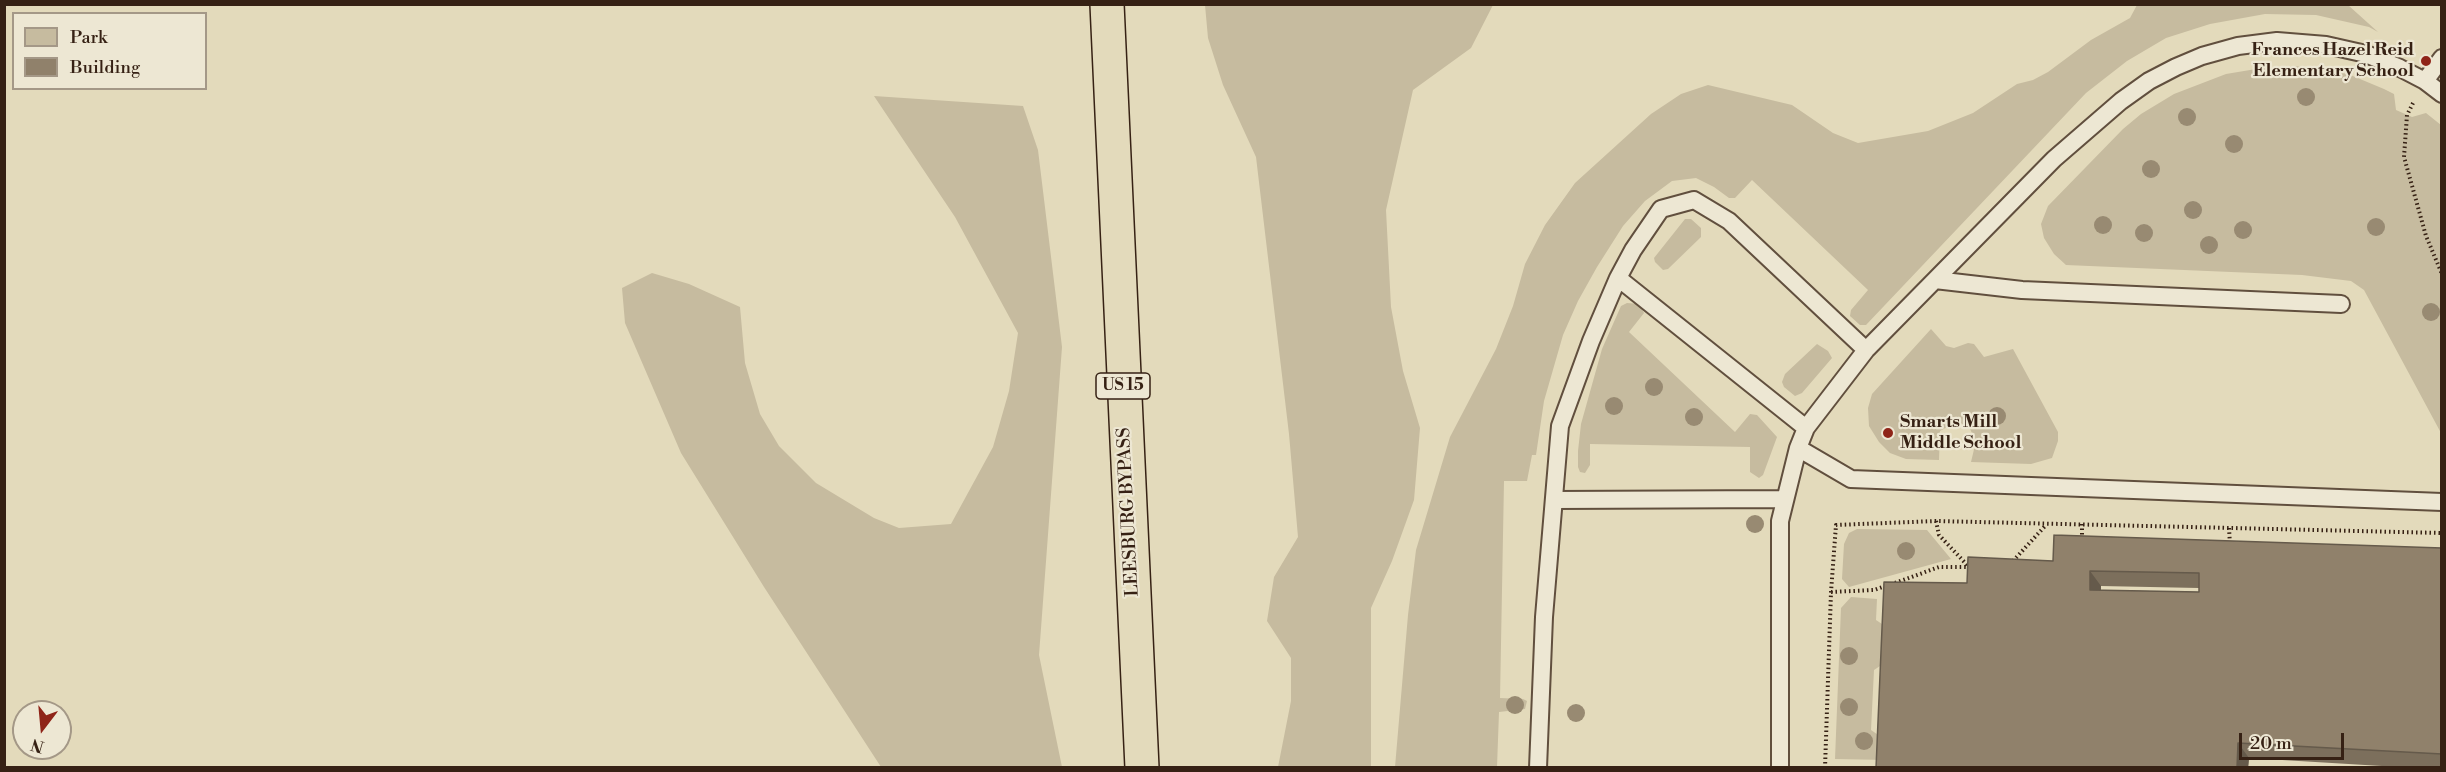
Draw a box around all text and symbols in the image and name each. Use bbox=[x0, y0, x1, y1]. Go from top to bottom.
legend bbox=[12, 12, 207, 90]
text: Park bbox=[70, 26, 107, 49]
place label: Frances Hazel Reid Elementary School bbox=[2251, 40, 2414, 82]
marker: Frances Hazel Reid Elementary School bbox=[2419, 54, 2433, 68]
text: Building bbox=[70, 56, 140, 79]
road number: US 15 bbox=[1096, 373, 1150, 399]
place label: Smarts Mill Middle School bbox=[1900, 412, 2021, 454]
marker: Smarts Mill Middle School bbox=[1881, 426, 1895, 440]
street label: LEESBURG BYPASS bbox=[1114, 427, 1144, 597]
north arrow bbox=[12, 700, 72, 760]
scale bar bbox=[2242, 721, 2347, 759]
text: 20 m bbox=[2250, 732, 2292, 755]
text: N bbox=[29, 734, 46, 757]

